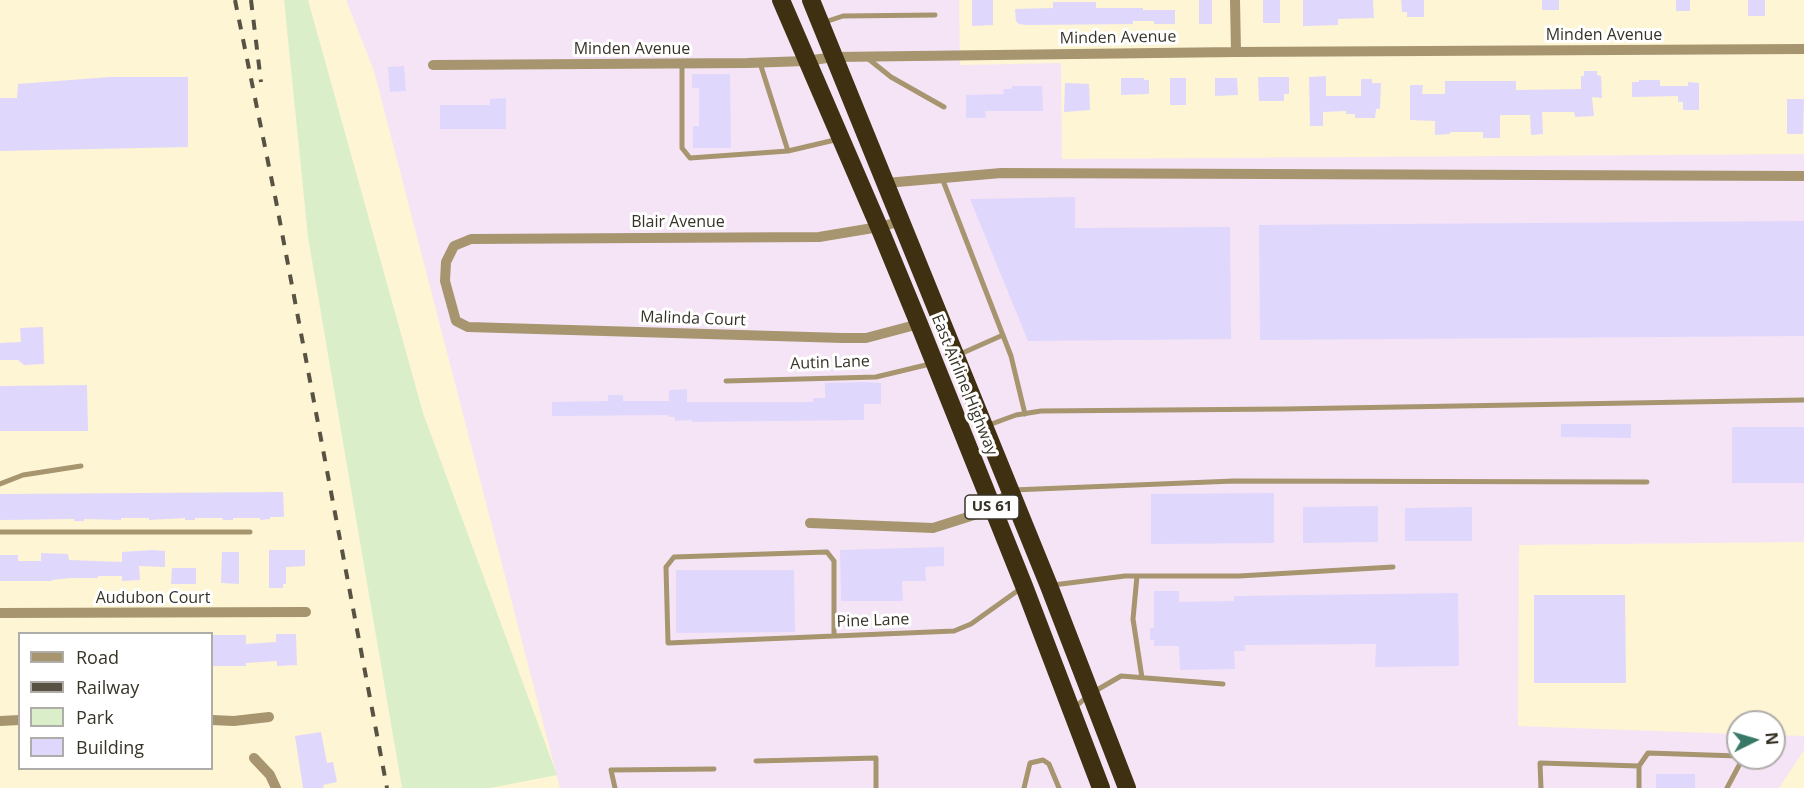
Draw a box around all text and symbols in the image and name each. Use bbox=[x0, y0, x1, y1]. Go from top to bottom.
street label: Minden Avenue bbox=[1546, 25, 1662, 45]
street label: Minden Avenue bbox=[1059, 27, 1177, 49]
street label: Minden Avenue bbox=[574, 39, 690, 59]
street label: Blair Avenue bbox=[631, 212, 725, 232]
street label: Malinda Court bbox=[640, 308, 746, 330]
street label: East Airline Highway bbox=[927, 312, 1001, 458]
street label: Autin Lane bbox=[790, 352, 870, 374]
road number: US 61 bbox=[965, 495, 1019, 519]
street label: Audubon Court bbox=[96, 588, 210, 608]
street label: Pine Lane bbox=[836, 610, 910, 632]
legend bbox=[18, 632, 213, 770]
text: Road bbox=[76, 645, 119, 669]
text: Railway bbox=[76, 675, 139, 699]
text: Park bbox=[76, 705, 114, 729]
north arrow bbox=[1726, 710, 1786, 770]
text: N bbox=[1760, 731, 1783, 746]
text: Building bbox=[76, 735, 144, 759]

